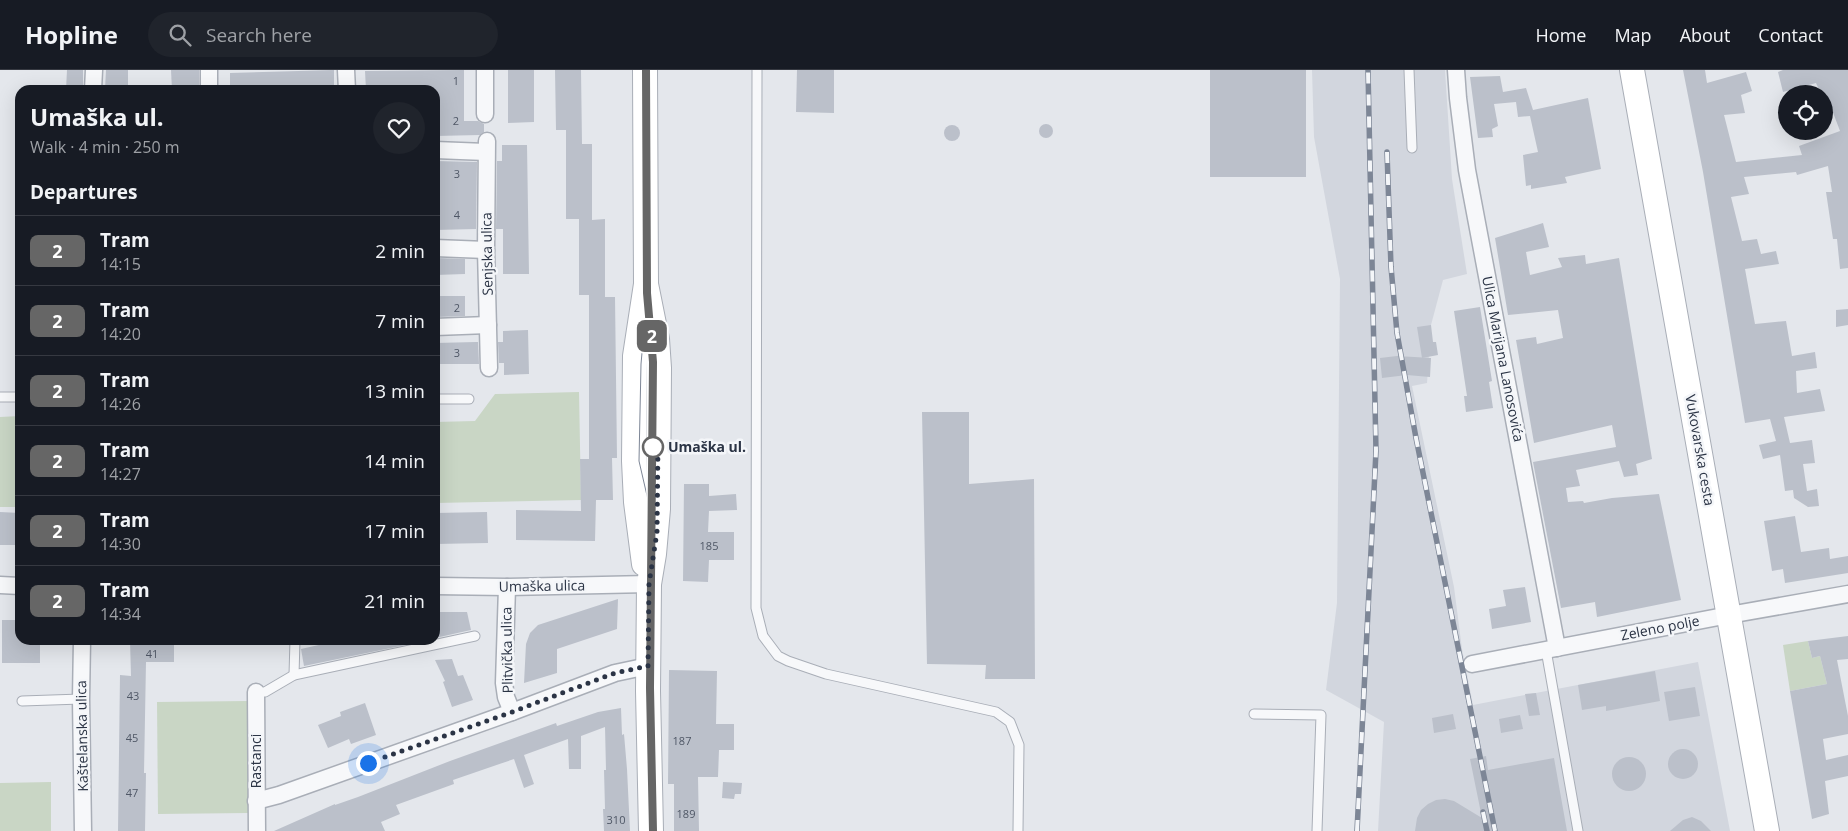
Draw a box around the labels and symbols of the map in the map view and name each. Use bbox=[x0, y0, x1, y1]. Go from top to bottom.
house number: 1 bbox=[453, 73, 459, 88]
house number: 2 bbox=[453, 113, 459, 128]
house number: 3 bbox=[454, 166, 460, 181]
house number: 4 bbox=[454, 207, 461, 222]
street label: Senjska ulica bbox=[476, 212, 497, 296]
street label: Ulica Marijana Lanosovića bbox=[1478, 274, 1529, 443]
house number: 2 bbox=[454, 300, 460, 315]
line badge: 2 bbox=[636, 320, 668, 352]
house number: 3 bbox=[454, 345, 460, 360]
street label: Vukovarska cesta bbox=[1681, 393, 1720, 507]
marker: Umaška ul. bbox=[642, 436, 664, 458]
place label: Umaška ul. bbox=[668, 437, 746, 456]
house number: 185 bbox=[700, 538, 718, 553]
street label: Umaška ulica bbox=[499, 575, 585, 596]
street label: Plitvička ulica bbox=[496, 607, 517, 693]
street label: Zeleno polje bbox=[1619, 611, 1701, 644]
house number: 41 bbox=[146, 646, 158, 661]
street label: Kaštelanska ulica bbox=[71, 680, 92, 792]
house number: 43 bbox=[127, 688, 139, 703]
house number: 45 bbox=[126, 730, 138, 745]
house number: 187 bbox=[673, 733, 691, 748]
street label: Rastanci bbox=[246, 734, 265, 788]
your location bbox=[356, 751, 381, 776]
house number: 47 bbox=[126, 785, 138, 800]
house number: 189 bbox=[677, 806, 695, 821]
house number: 310 bbox=[607, 812, 625, 827]

